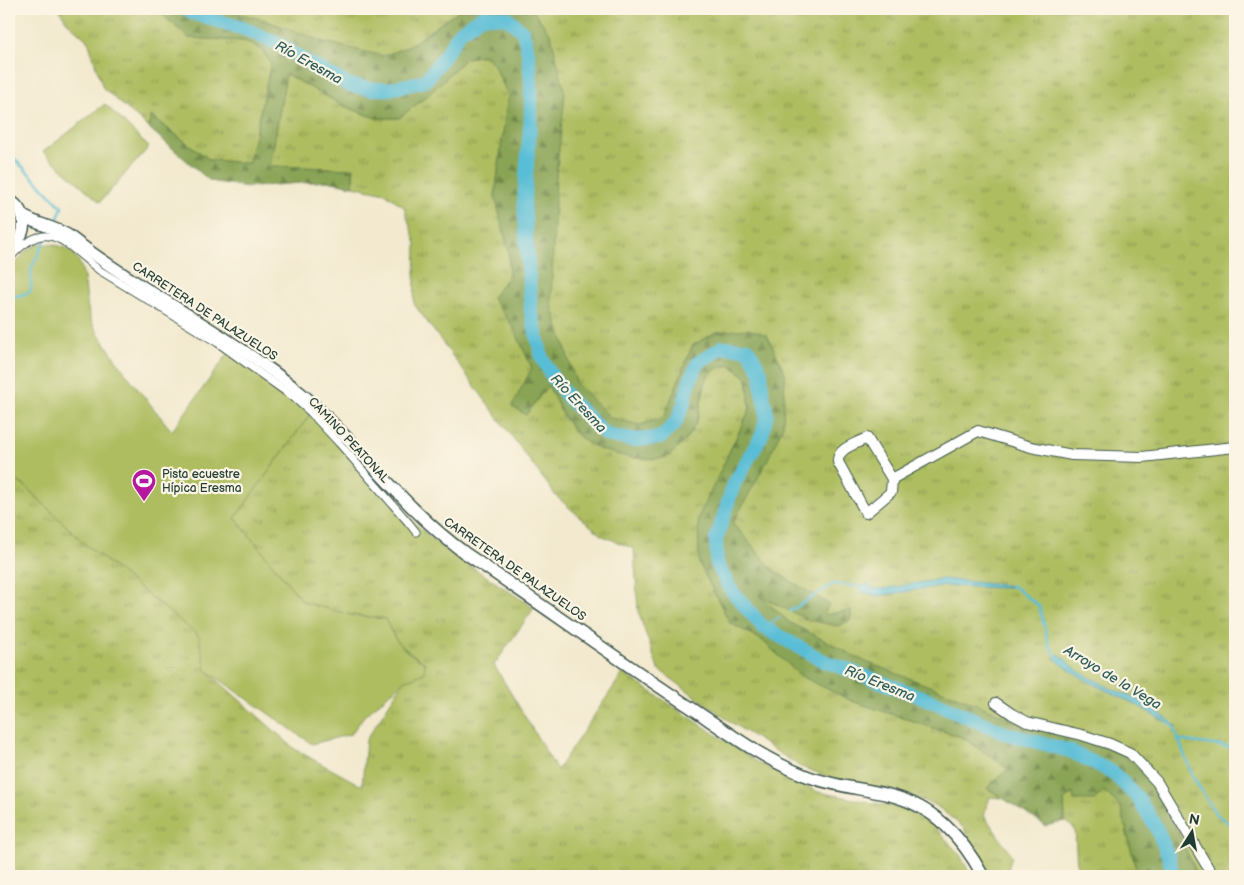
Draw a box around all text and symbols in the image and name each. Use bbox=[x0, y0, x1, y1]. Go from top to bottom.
water label: Río Eresma bbox=[272, 37, 345, 88]
street label: CARRETERA DE PALAZUELOS bbox=[129, 259, 280, 364]
water label: Río Eresma bbox=[547, 370, 610, 436]
street label: CAMINO PEATONAL bbox=[305, 394, 392, 486]
place label: Pista ecuestre Hípica Eresma bbox=[162, 467, 242, 496]
sports icon: Pista ecuestre Hípica Eresma bbox=[131, 468, 157, 502]
street label: CARRETERA DE PALAZUELOS bbox=[441, 514, 589, 624]
water label: Arroyo de la Vega bbox=[1060, 641, 1165, 713]
water label: Río Eresma bbox=[842, 662, 917, 705]
north arrow bbox=[1166, 808, 1216, 858]
text: N bbox=[1188, 810, 1201, 829]

